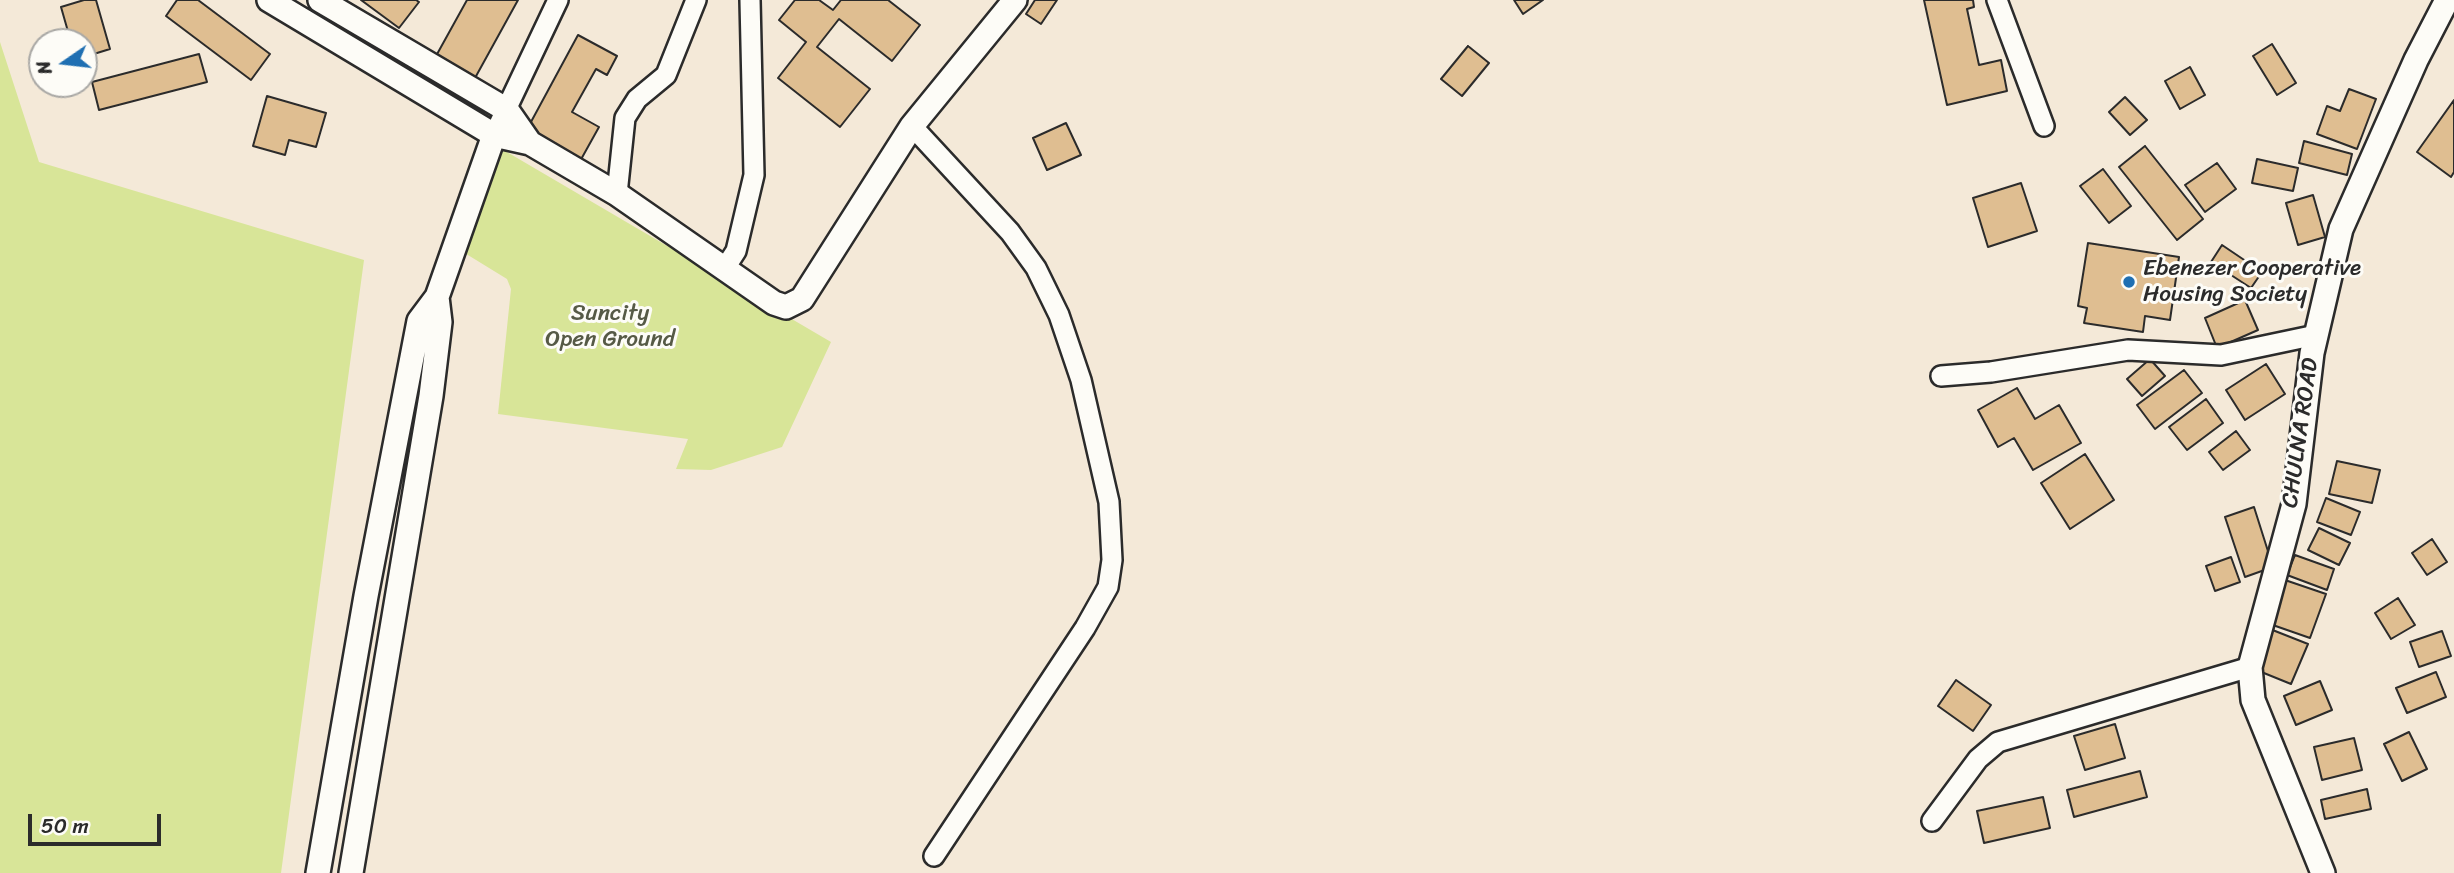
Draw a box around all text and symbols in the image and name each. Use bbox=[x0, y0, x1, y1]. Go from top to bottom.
north arrow bbox=[28, 28, 98, 98]
text: N bbox=[26, 57, 62, 78]
place label: Ebenezer Cooperative Housing Society bbox=[2143, 255, 2361, 309]
marker: Ebenezer Cooperative Housing Society bbox=[2121, 274, 2137, 290]
park label: Suncity Open Ground bbox=[545, 300, 675, 354]
street label: CHULNA ROAD bbox=[2277, 356, 2325, 510]
scale bar bbox=[32, 800, 164, 844]
text: 50 m bbox=[41, 807, 89, 845]

